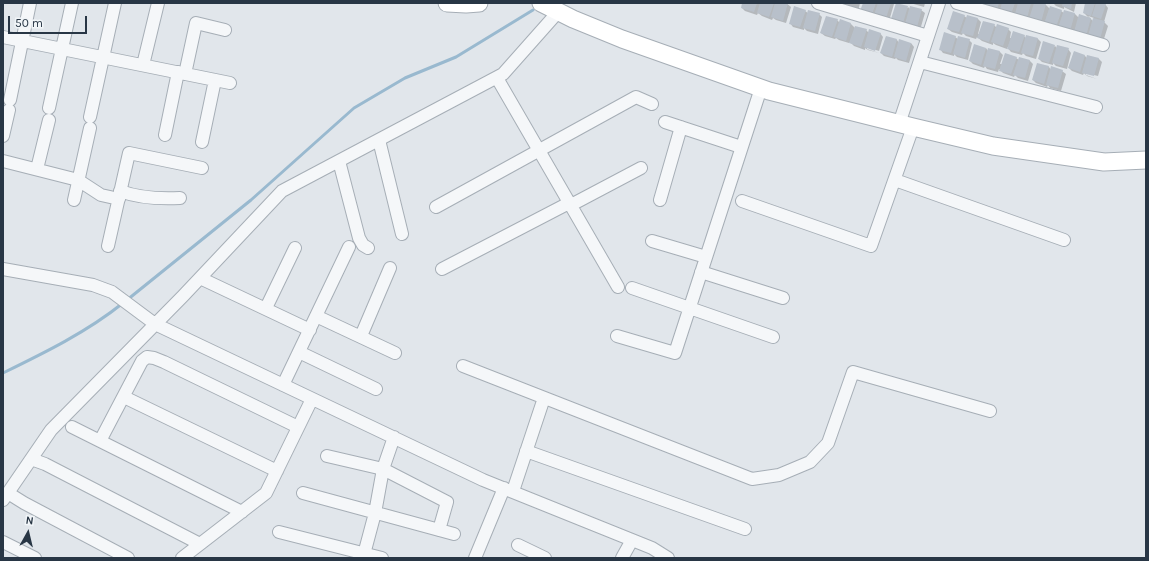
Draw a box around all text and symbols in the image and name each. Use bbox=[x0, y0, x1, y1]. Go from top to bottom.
scale bar bbox=[10, 8, 89, 34]
text: 50 m bbox=[15, 16, 43, 30]
north arrow bbox=[8, 513, 48, 553]
text: N bbox=[25, 514, 35, 528]

